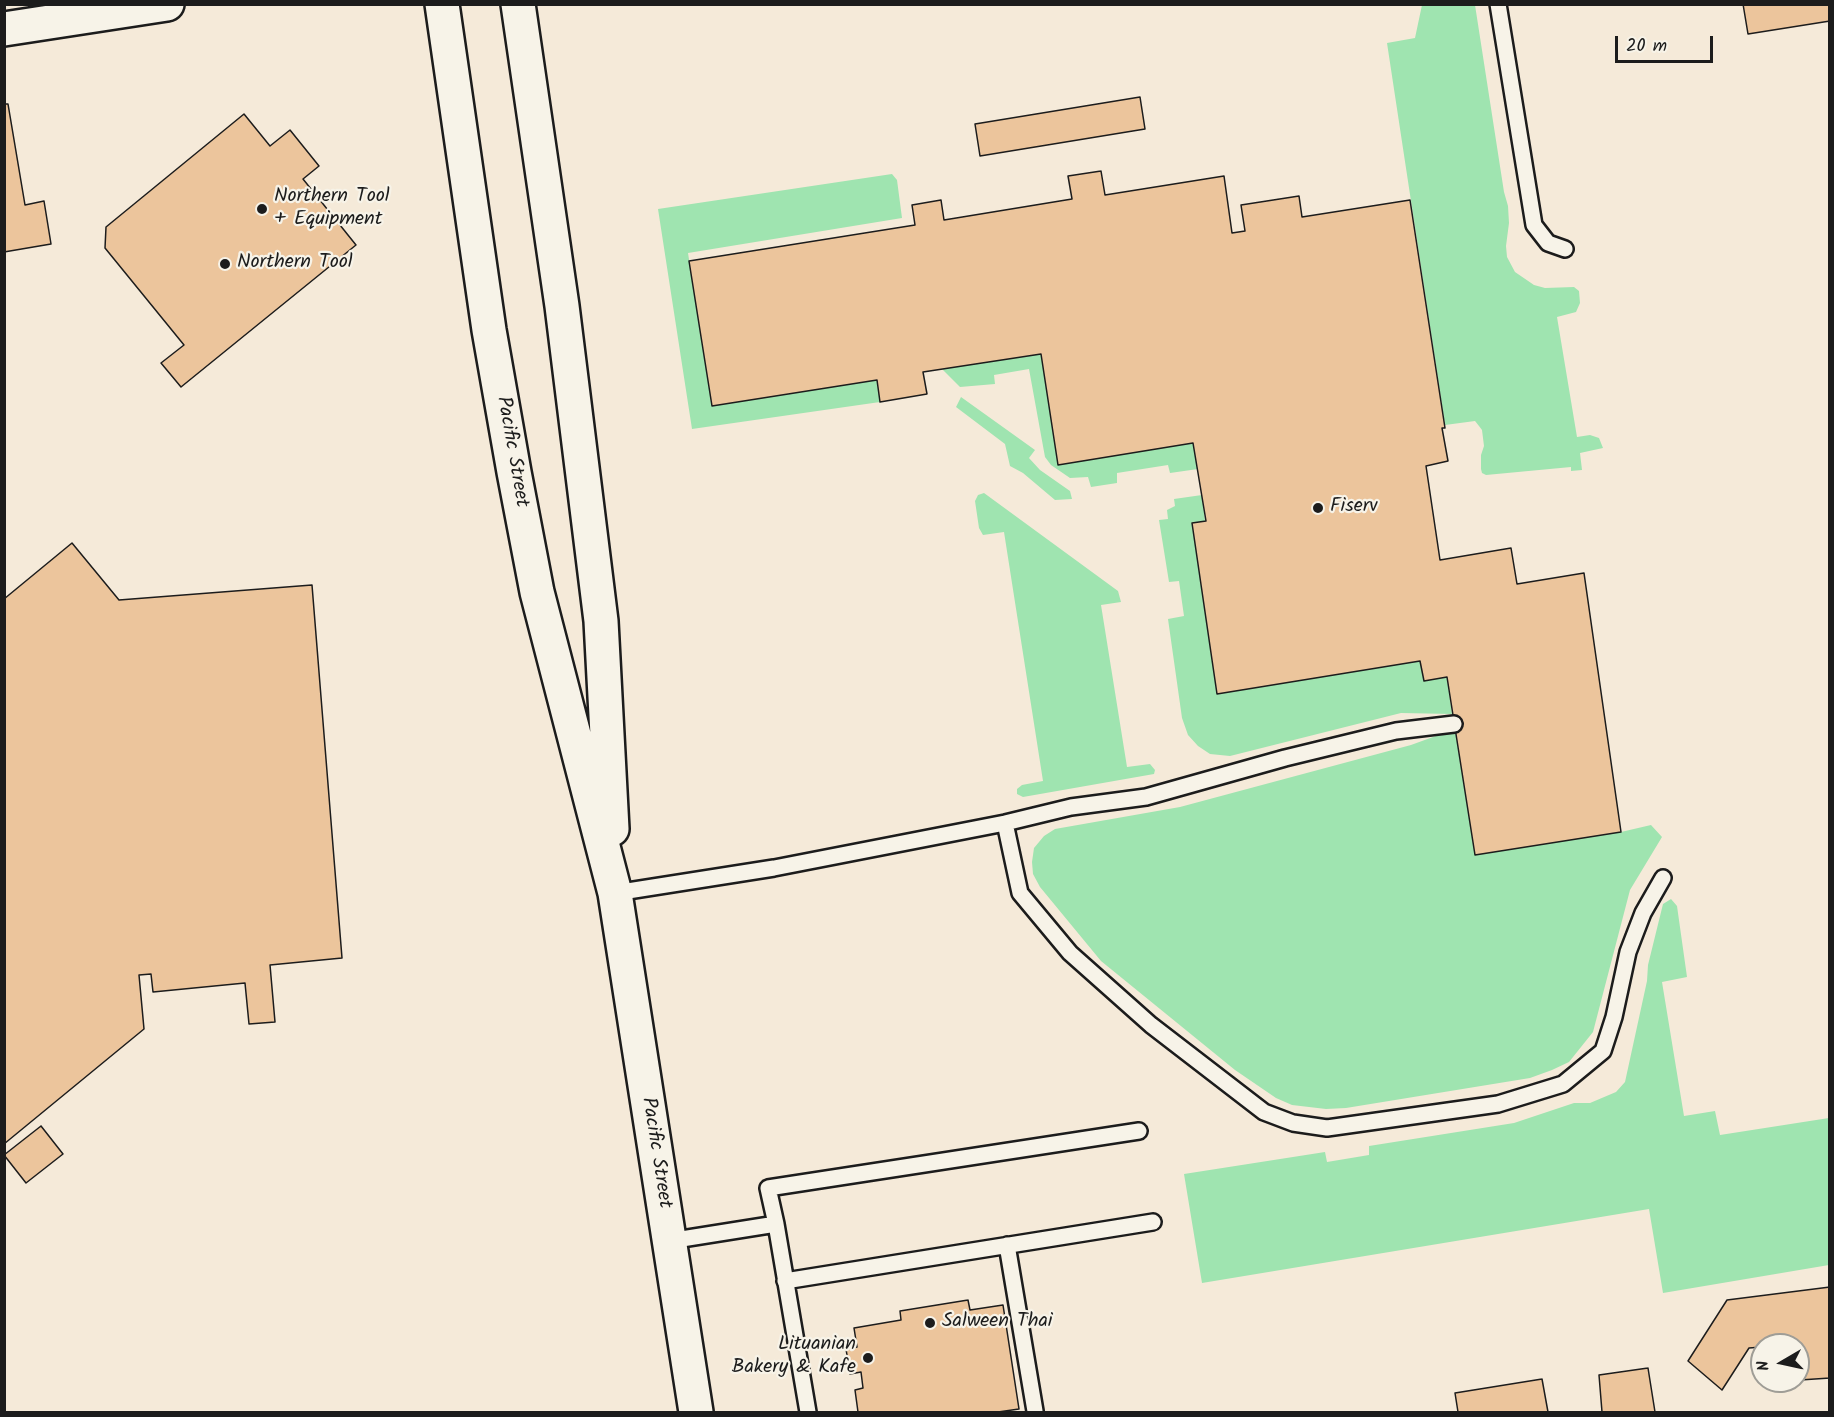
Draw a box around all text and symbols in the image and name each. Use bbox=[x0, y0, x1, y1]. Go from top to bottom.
scale bar bbox=[1618, 24, 1716, 62]
text: 20 m bbox=[1626, 32, 1667, 61]
place label: Northern Tool + Equipment bbox=[274, 186, 390, 233]
marker: Northern Tool + Equipment bbox=[255, 202, 269, 216]
place label: Northern Tool bbox=[237, 252, 353, 276]
marker: Northern Tool bbox=[218, 257, 232, 271]
street label: Pacific Street bbox=[489, 395, 533, 509]
place label: Fiserv bbox=[1330, 496, 1378, 520]
marker: Fiserv bbox=[1311, 501, 1325, 515]
street label: Pacific Street bbox=[634, 1096, 676, 1210]
place label: Salween Thai bbox=[942, 1311, 1053, 1335]
marker: Salween Thai bbox=[923, 1316, 937, 1330]
north arrow bbox=[1750, 1333, 1810, 1393]
place label: Lituanian Bakery & Kafe bbox=[732, 1334, 856, 1381]
marker: Lituanian Bakery & Kafe bbox=[861, 1351, 875, 1365]
text: N bbox=[1751, 1359, 1777, 1373]

